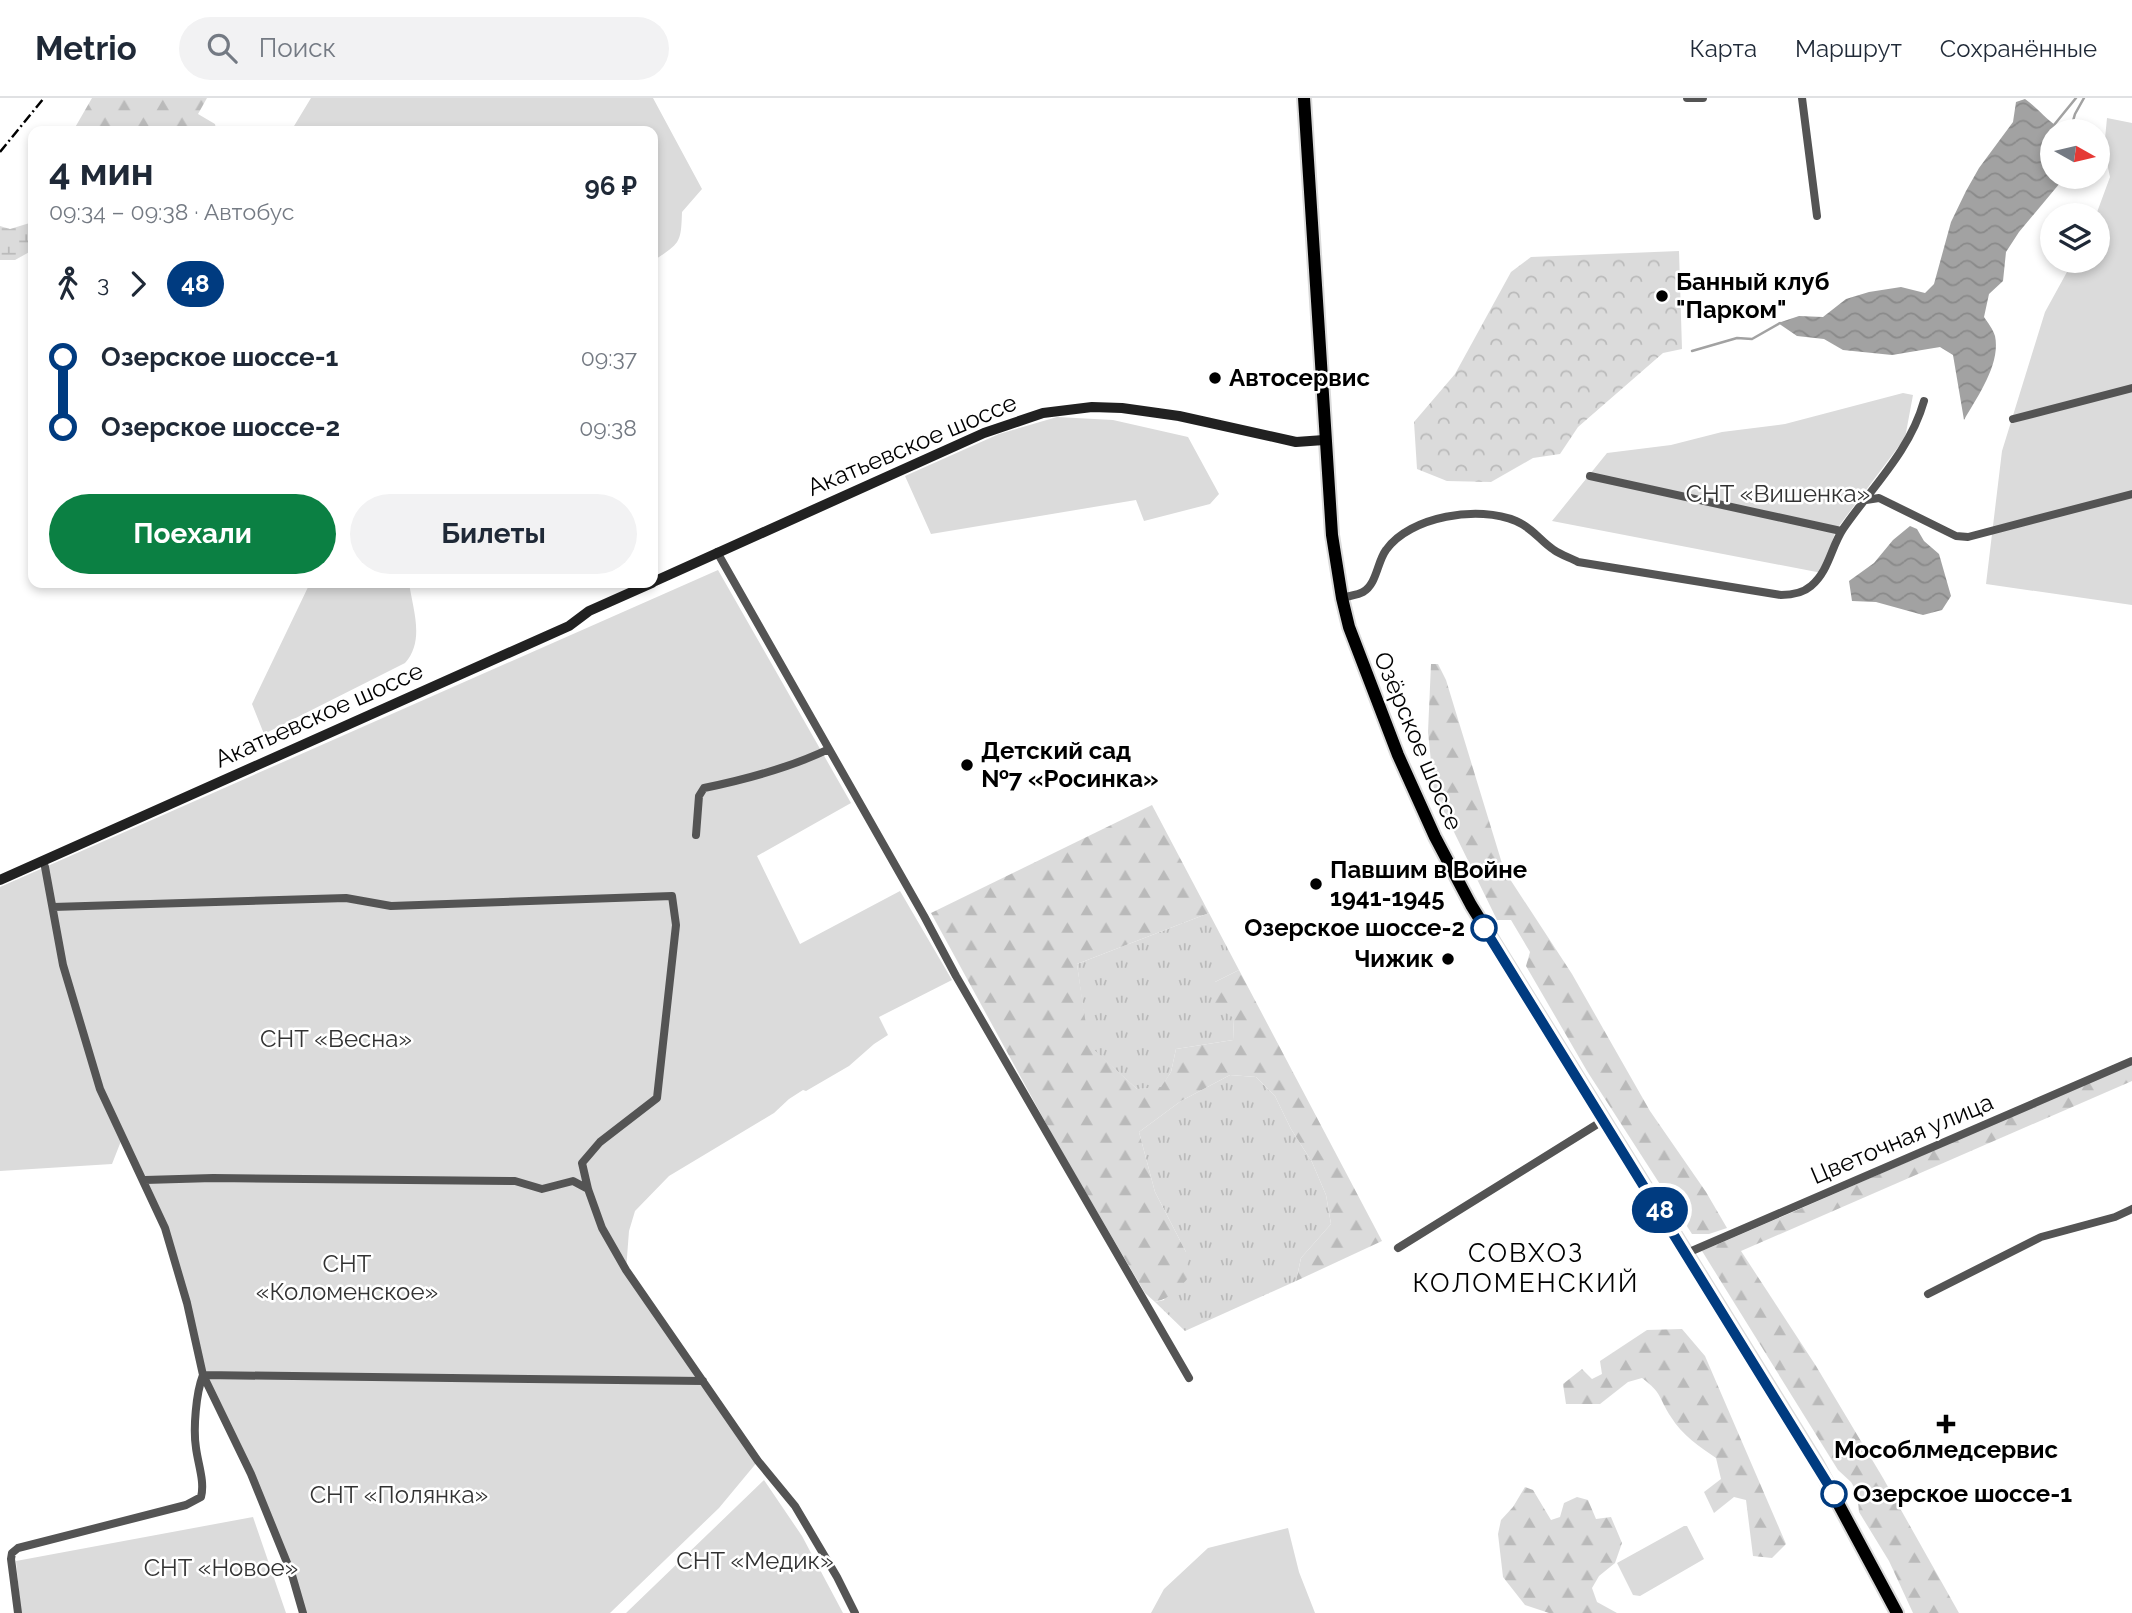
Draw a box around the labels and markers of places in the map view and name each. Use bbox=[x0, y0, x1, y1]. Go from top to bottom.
place label: Банный клуб "Парком" bbox=[1676, 267, 1830, 324]
marker: Банный клуб "Парком" bbox=[1654, 288, 1670, 304]
place label: Автосервис bbox=[1229, 363, 1370, 392]
marker: Автосервис bbox=[1207, 370, 1223, 386]
place label: Детский сад №7 «Росинка» bbox=[981, 736, 1159, 793]
marker: Детский сад №7 «Росинка» bbox=[959, 757, 975, 773]
place label: Павшим в Войне 1941-1945 bbox=[1330, 855, 1527, 912]
marker: Павшим в Войне 1941-1945 bbox=[1308, 876, 1324, 892]
place label: Озерское шоссе-2 bbox=[1244, 913, 1465, 942]
marker: Озерское шоссе-2 bbox=[1471, 915, 1497, 941]
place label: Чижик bbox=[1354, 944, 1434, 973]
marker: Чижик bbox=[1440, 951, 1456, 967]
marker: Мособлмедсервис bbox=[1938, 1416, 1954, 1432]
place label: Мособлмедсервис bbox=[1834, 1435, 2059, 1464]
place label: Озерское шоссе-1 bbox=[1853, 1479, 2072, 1508]
marker: Озерское шоссе-1 bbox=[1821, 1481, 1847, 1507]

